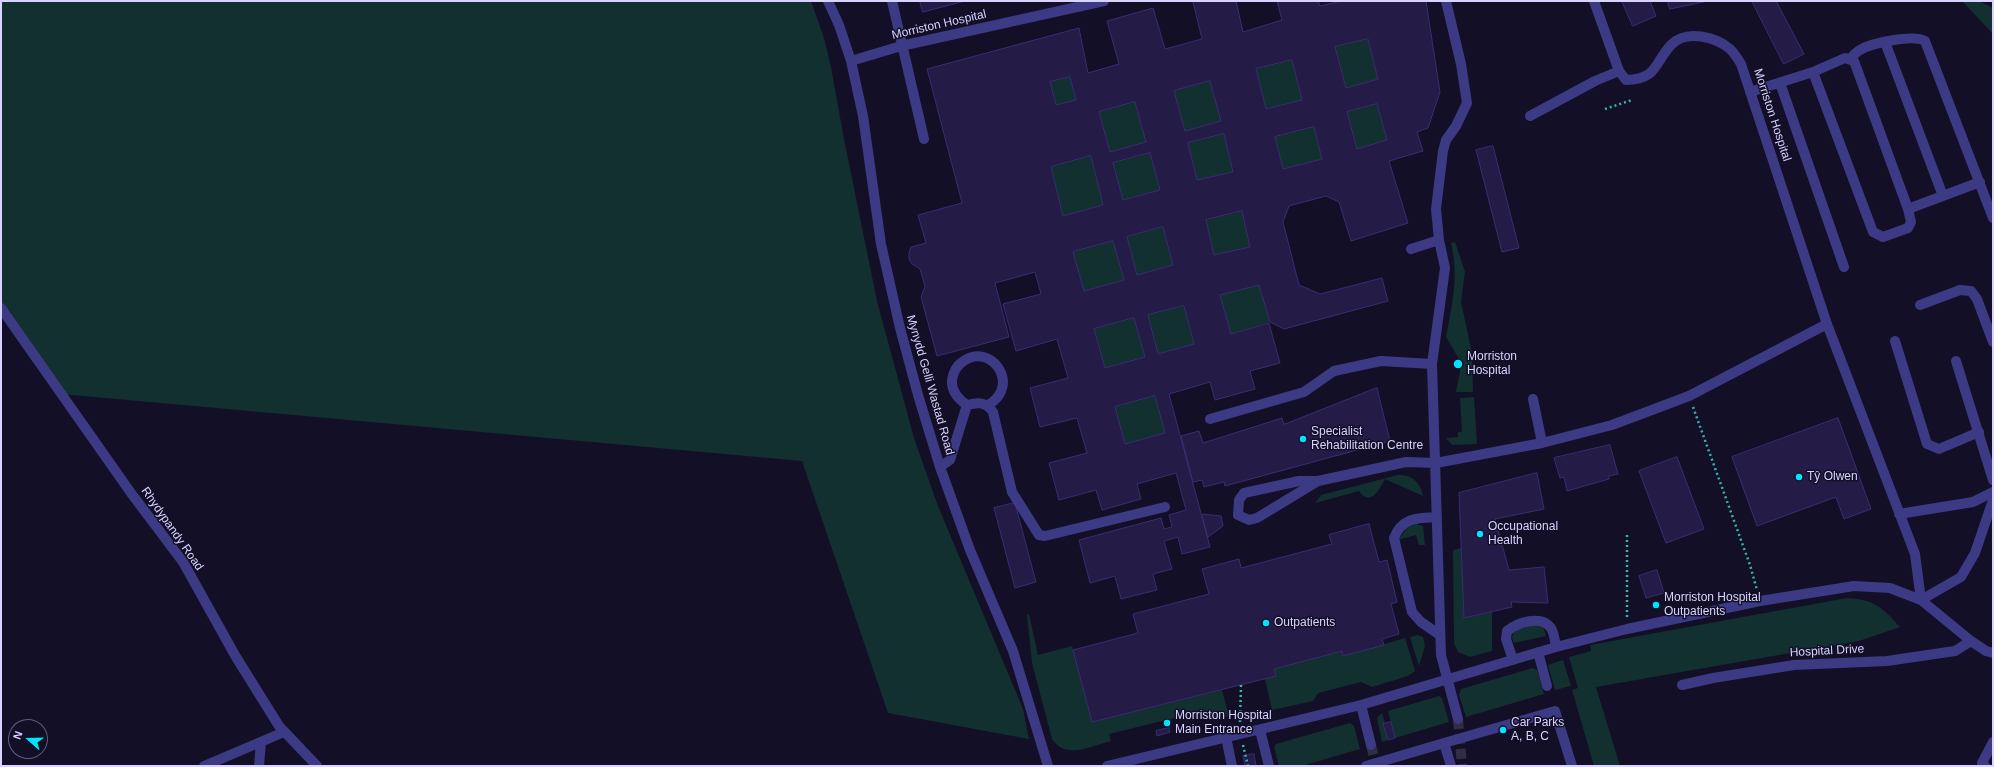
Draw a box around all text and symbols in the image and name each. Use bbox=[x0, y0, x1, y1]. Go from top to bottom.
street label: Morriston Hospital bbox=[890, 7, 988, 43]
street label: Morriston Hospital bbox=[1750, 67, 1794, 163]
street label: Mynydd Gelli Wastad Road bbox=[903, 313, 957, 457]
place label: Morriston Hospital bbox=[1467, 350, 1517, 378]
marker: Morriston Hospital bbox=[1452, 358, 1464, 370]
place label: Specialist Rehabilitation Centre bbox=[1311, 425, 1423, 453]
marker: Specialist Rehabilitation Centre bbox=[1298, 434, 1308, 444]
place label: Tŷ Olwen bbox=[1807, 470, 1858, 484]
marker: Tŷ Olwen bbox=[1794, 472, 1804, 482]
street label: Rhydypandy Road bbox=[138, 484, 206, 574]
place label: Occupational Health bbox=[1488, 520, 1558, 548]
marker: Occupational Health bbox=[1475, 529, 1485, 539]
place label: Morriston Hospital Outpatients bbox=[1664, 591, 1761, 619]
marker: Morriston Hospital Outpatients bbox=[1651, 600, 1661, 610]
place label: Outpatients bbox=[1274, 616, 1335, 630]
marker: Outpatients bbox=[1261, 618, 1271, 628]
street label: Hospital Drive bbox=[1789, 642, 1865, 660]
place label: Morriston Hospital Main Entrance bbox=[1175, 709, 1272, 737]
place label: Car Parks A, B, C bbox=[1511, 716, 1564, 744]
marker: Morriston Hospital Main Entrance bbox=[1162, 718, 1172, 728]
north arrow bbox=[8, 719, 48, 759]
marker: Car Parks A, B, C bbox=[1498, 725, 1508, 735]
text: N bbox=[11, 729, 25, 741]

